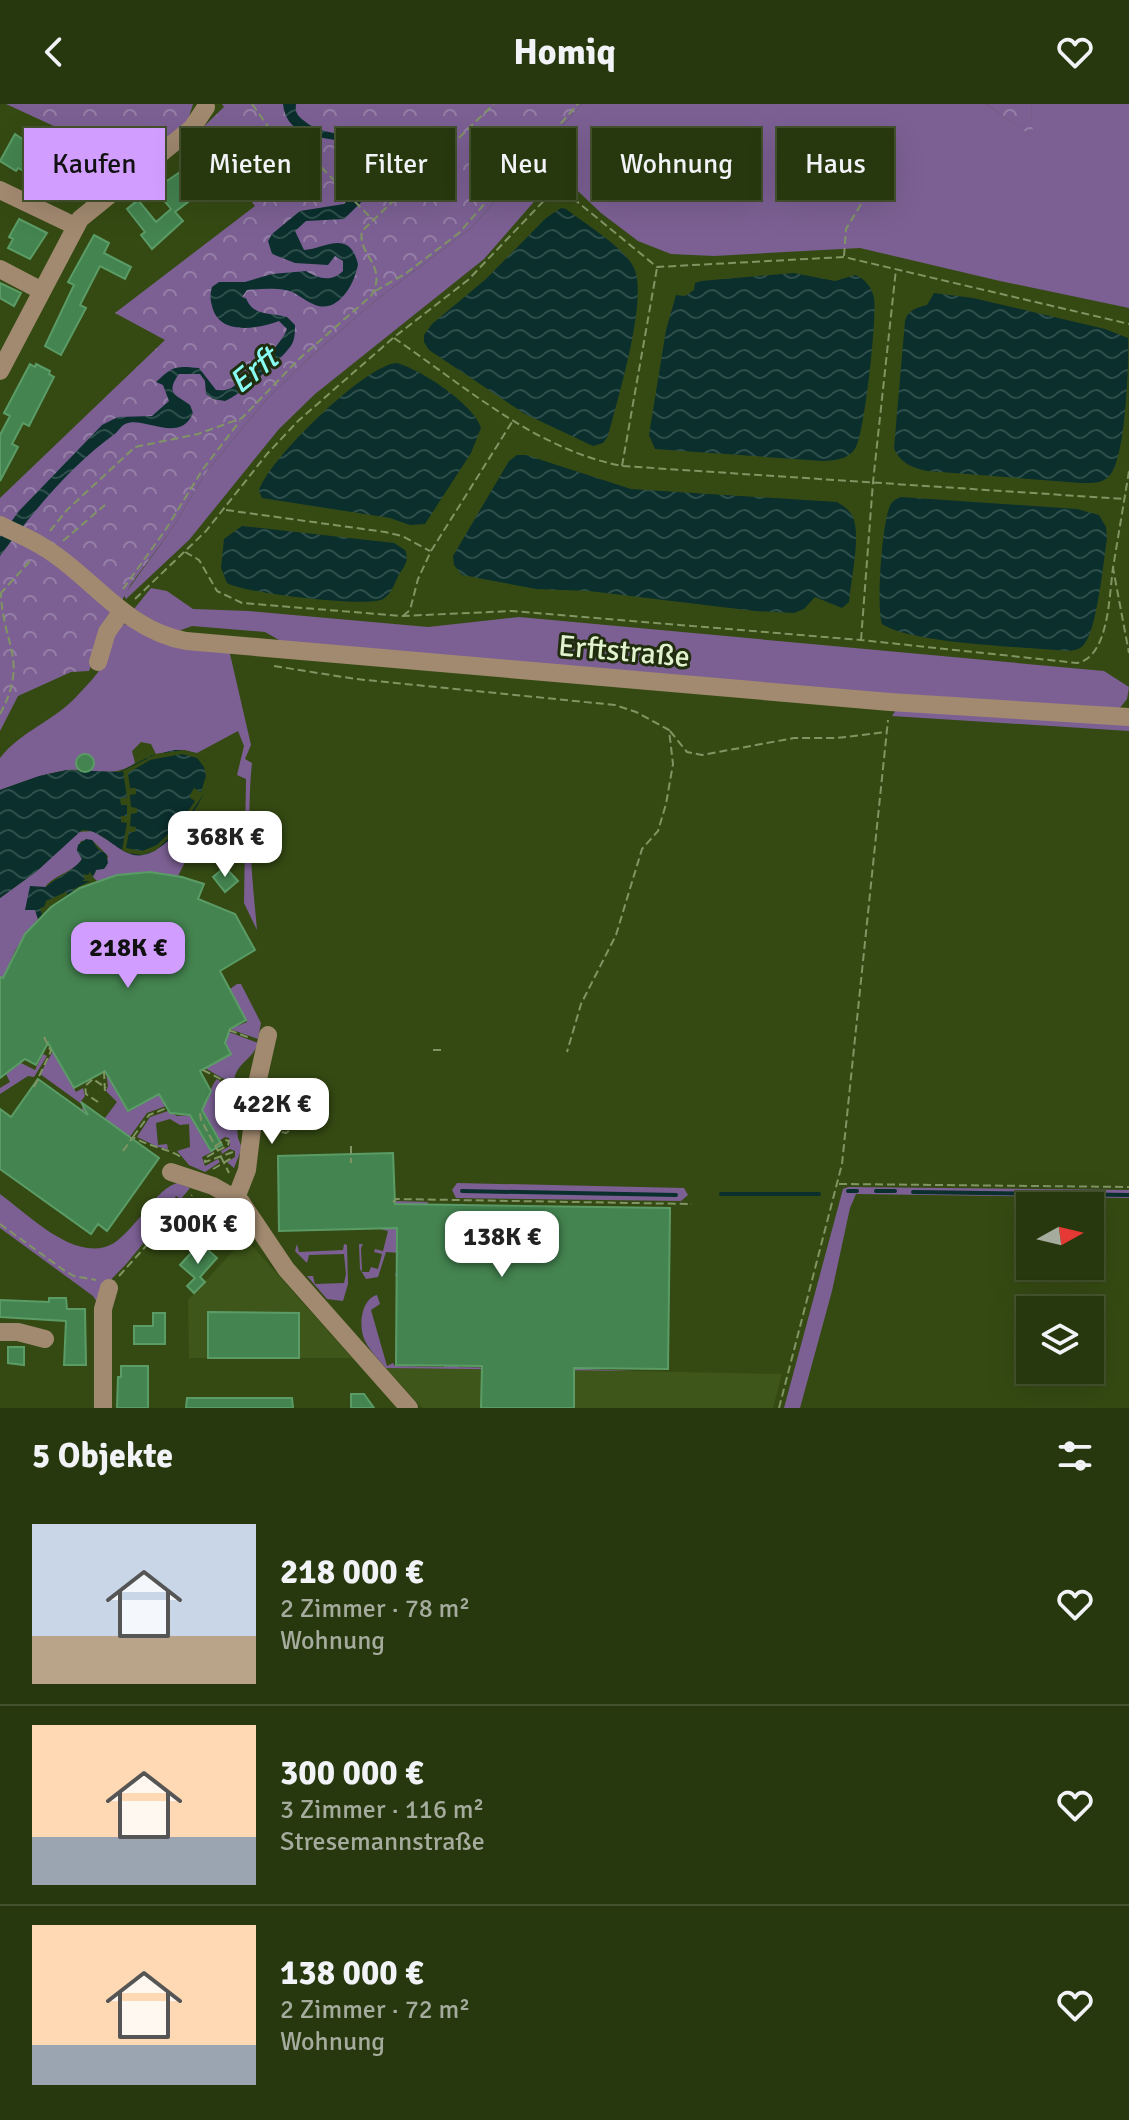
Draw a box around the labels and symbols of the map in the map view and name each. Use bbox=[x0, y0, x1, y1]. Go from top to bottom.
water label: Erft bbox=[221, 337, 288, 402]
street label: Erftstraße bbox=[557, 627, 691, 676]
pin: 368K € bbox=[160, 811, 290, 879]
pin: 218K € bbox=[63, 922, 193, 990]
pin: 422K € bbox=[207, 1078, 337, 1146]
north arrow bbox=[1016, 1192, 1104, 1280]
pin: 300K € bbox=[133, 1198, 263, 1266]
pin: 138K € bbox=[437, 1211, 567, 1279]

